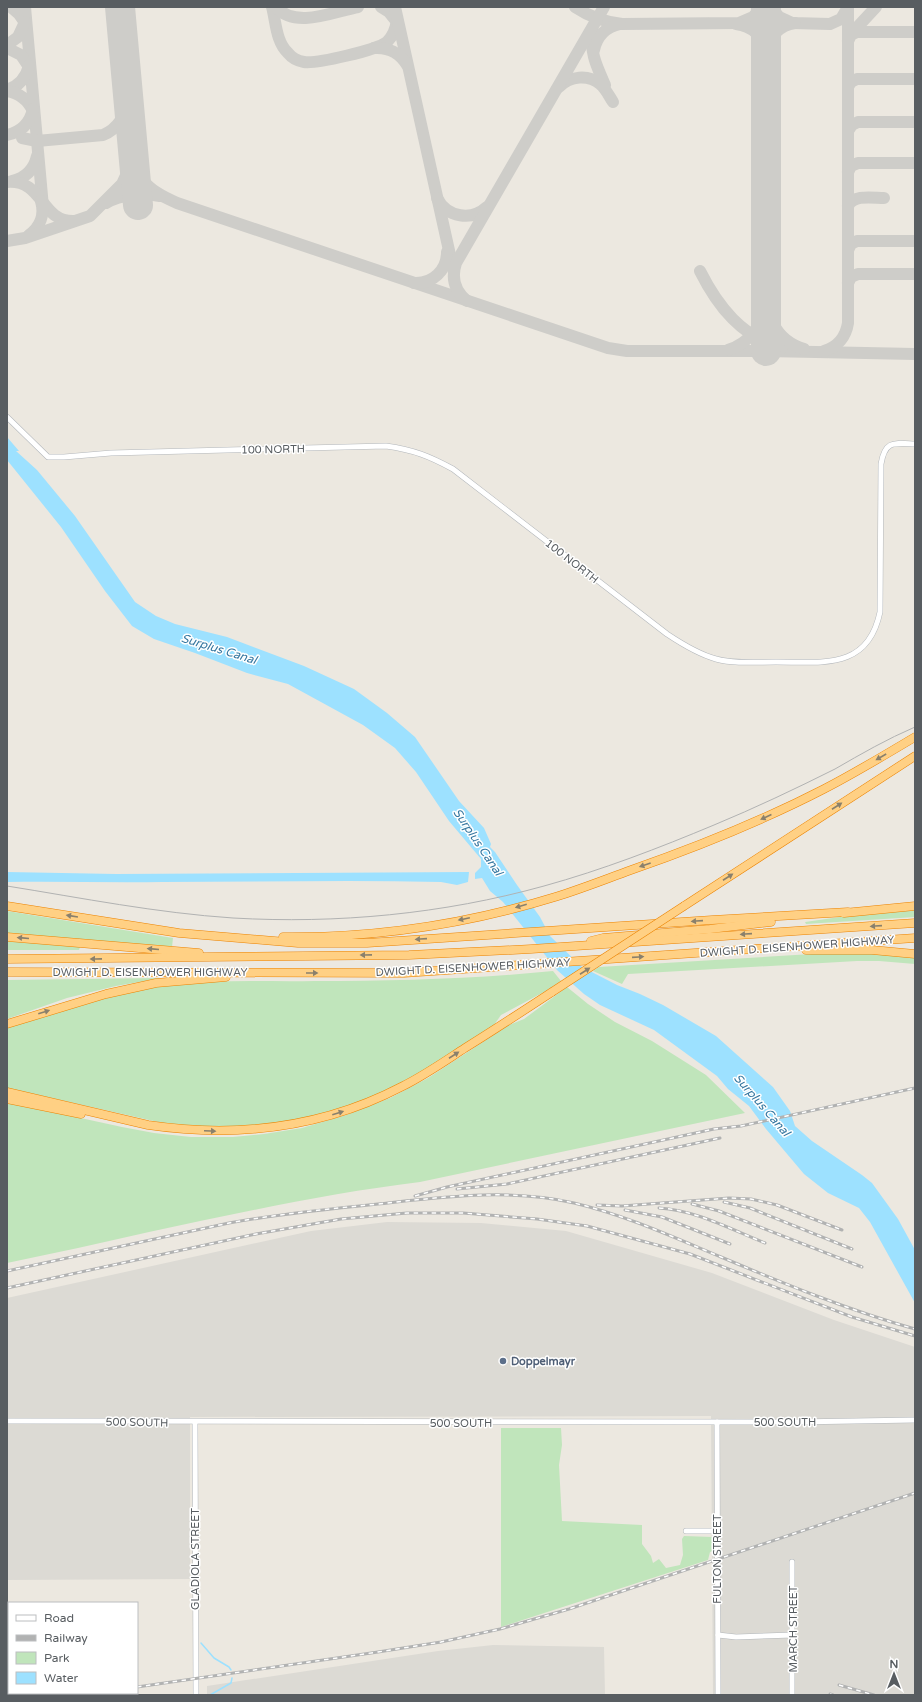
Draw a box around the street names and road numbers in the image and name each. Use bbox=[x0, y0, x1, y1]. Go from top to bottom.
street label: 100 NORTH bbox=[241, 442, 305, 457]
street label: 100 NORTH bbox=[542, 537, 601, 586]
street label: DWIGHT D. EISENHOWER HIGHWAY bbox=[699, 933, 895, 960]
street label: DWIGHT D. EISENHOWER HIGHWAY bbox=[375, 956, 571, 979]
street label: DWIGHT D. EISENHOWER HIGHWAY bbox=[52, 966, 248, 979]
street label: 500 SOUTH bbox=[106, 1415, 168, 1430]
street label: 500 SOUTH bbox=[754, 1416, 816, 1429]
street label: 500 SOUTH bbox=[430, 1417, 492, 1430]
street label: GLADIOLA STREET bbox=[189, 1508, 202, 1610]
street label: FULTON STREET bbox=[711, 1514, 724, 1604]
street label: MARCH STREET bbox=[787, 1585, 800, 1673]

